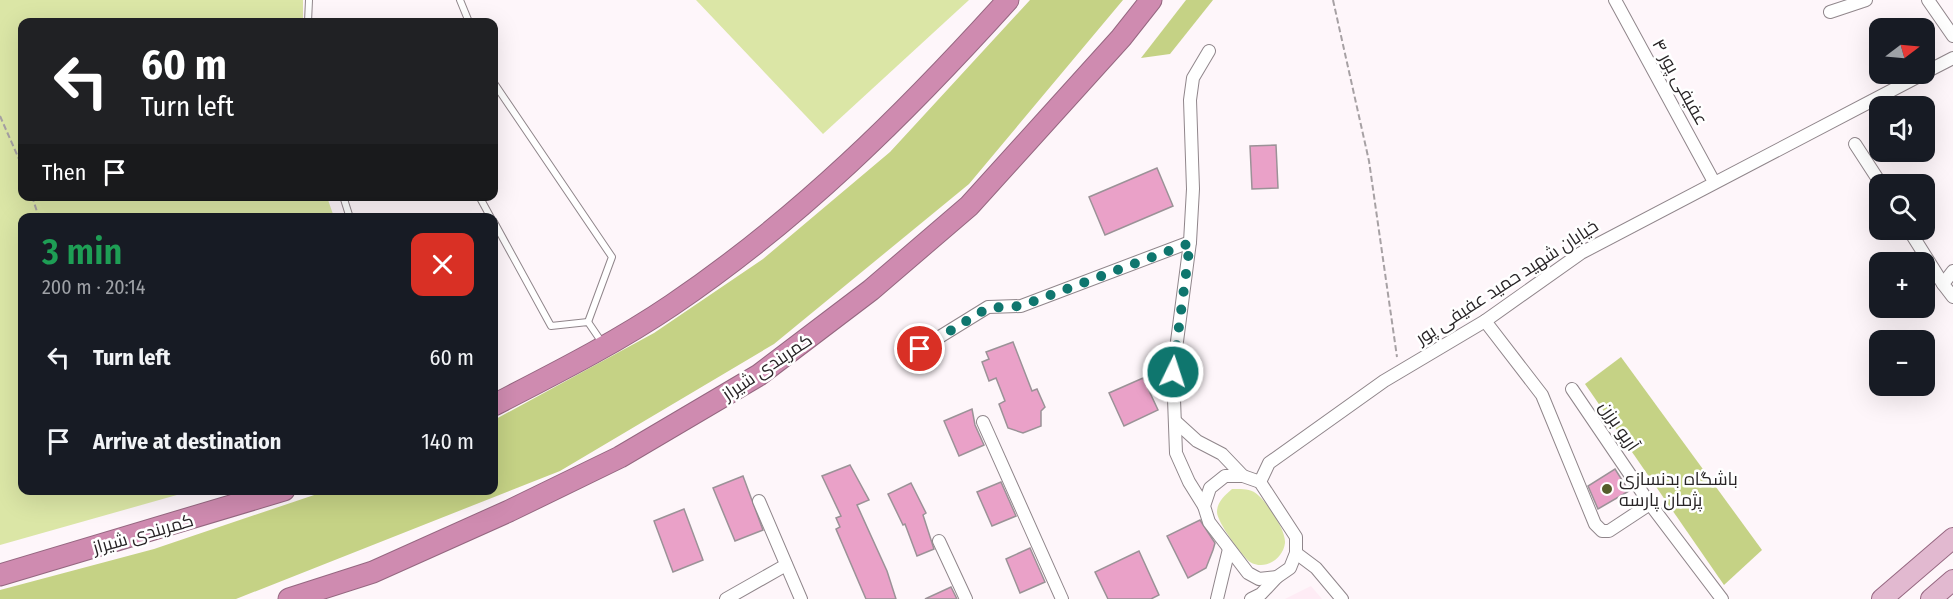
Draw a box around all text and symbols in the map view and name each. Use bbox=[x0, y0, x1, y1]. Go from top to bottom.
north arrow bbox=[1869, 18, 1935, 84]
map controls bbox=[1869, 18, 1935, 396]
street label: عفیفی پور ۴ bbox=[1646, 35, 1713, 129]
text: 60 m bbox=[141, 40, 227, 90]
icon: left bbox=[42, 42, 120, 120]
text: Turn left bbox=[141, 91, 234, 123]
button: sound bbox=[1869, 96, 1935, 162]
icon: arrive bbox=[98, 156, 131, 189]
text: Then bbox=[42, 159, 86, 186]
button: search bbox=[1869, 174, 1935, 240]
street label: خیابان شهید حمید عفیفی پور bbox=[1411, 215, 1603, 351]
text: 3 min bbox=[42, 230, 122, 274]
button: close bbox=[411, 233, 474, 296]
button: + bbox=[1869, 252, 1935, 318]
text: 200 m · 20:14 bbox=[42, 275, 146, 299]
pin bbox=[894, 323, 945, 374]
street label: کمربندی شیراز bbox=[717, 329, 816, 406]
button: − bbox=[1869, 330, 1935, 396]
icon: arrive bbox=[903, 332, 936, 365]
position arrow bbox=[1141, 340, 1205, 404]
icon: left bbox=[42, 341, 75, 374]
text: Turn left bbox=[93, 344, 171, 371]
text: 60 m bbox=[430, 344, 474, 371]
street label: آریو برزن bbox=[1594, 397, 1644, 455]
icon: arrive bbox=[42, 425, 75, 458]
text: Arrive at destination bbox=[93, 428, 281, 455]
text: 140 m bbox=[421, 428, 474, 455]
place label: باشگاه بدنسازی پژمان پارسه bbox=[1619, 468, 1738, 512]
marker: باشگاه بدنسازی پژمان پارسه bbox=[1600, 482, 1614, 496]
street label: کمربندی شیراز bbox=[89, 509, 196, 559]

